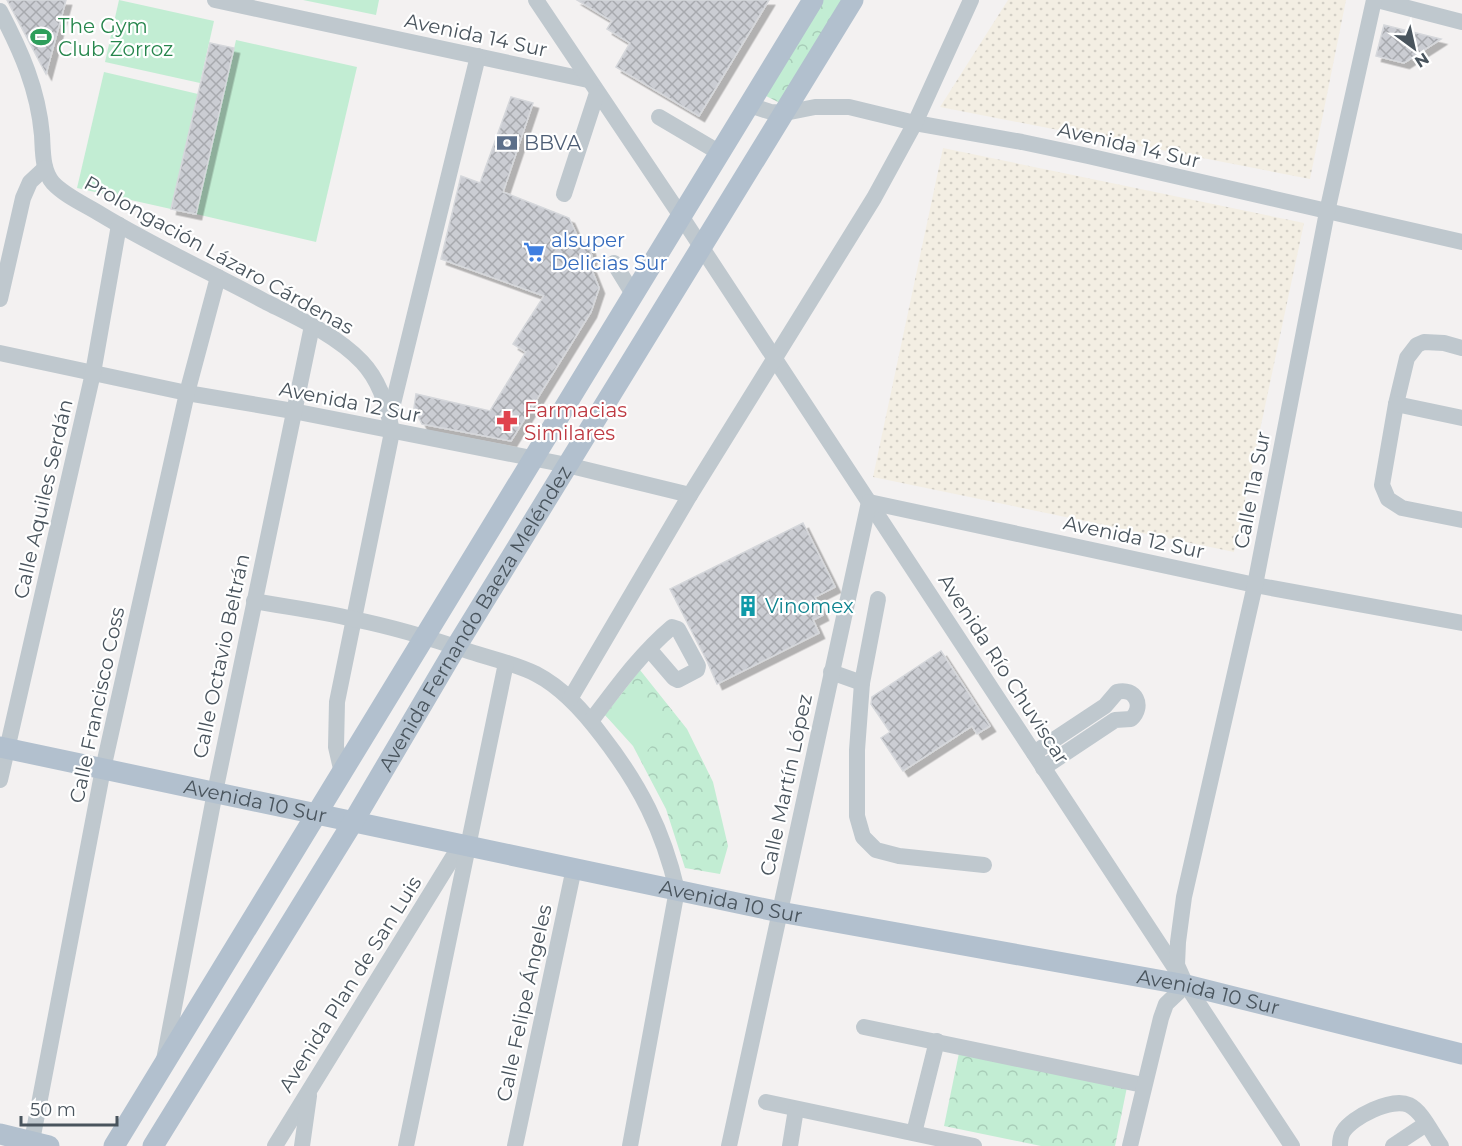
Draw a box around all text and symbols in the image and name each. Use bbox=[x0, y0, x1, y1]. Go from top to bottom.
street label: Avenida 14 Sur bbox=[402, 8, 550, 62]
place label: The Gym Club Zorroz bbox=[58, 14, 173, 61]
north arrow bbox=[1384, 18, 1444, 78]
sports icon: The Gym Club Zorroz bbox=[29, 25, 53, 49]
text: N bbox=[1411, 49, 1432, 72]
street label: Avenida 14 Sur bbox=[1055, 117, 1203, 173]
bank icon: BBVA bbox=[495, 131, 519, 155]
place label: BBVA bbox=[524, 131, 582, 155]
street label: Prolongación Lázaro Cárdenas bbox=[80, 171, 358, 339]
place label: alsuper Delicias Sur bbox=[551, 228, 667, 275]
supermarket icon: alsuper Delicias Sur bbox=[522, 240, 546, 264]
street label: Avenida 12 Sur bbox=[277, 377, 423, 427]
street label: Calle Aquiles Serdán bbox=[8, 397, 78, 601]
place label: Farmacias Similares bbox=[524, 398, 627, 445]
pharmacy icon: Farmacias Similares bbox=[495, 409, 519, 433]
street label: Calle 11a Sur bbox=[1229, 429, 1275, 551]
street label: Avenida Fernando Baeza Meléndez bbox=[374, 461, 576, 776]
street label: Avenida 12 Sur bbox=[1061, 510, 1207, 564]
street label: Calle Octavio Beltrán bbox=[188, 552, 254, 760]
street label: Avenida Río Chuviscar bbox=[934, 569, 1074, 769]
building icon: Vinomex bbox=[736, 594, 760, 618]
place label: Vinomex bbox=[765, 594, 854, 618]
street label: Calle Francisco Coss bbox=[64, 605, 130, 805]
street label: Calle Martín López bbox=[755, 692, 817, 878]
street label: Avenida 10 Sur bbox=[182, 774, 329, 828]
street label: Avenida Plan de San Luis bbox=[274, 871, 427, 1096]
street label: Avenida 10 Sur bbox=[657, 875, 804, 928]
street label: Calle Felipe Ángeles bbox=[491, 902, 557, 1104]
street label: Avenida 10 Sur bbox=[1135, 964, 1282, 1020]
scale bar bbox=[21, 1089, 117, 1127]
text: 50 m bbox=[30, 1099, 76, 1121]

